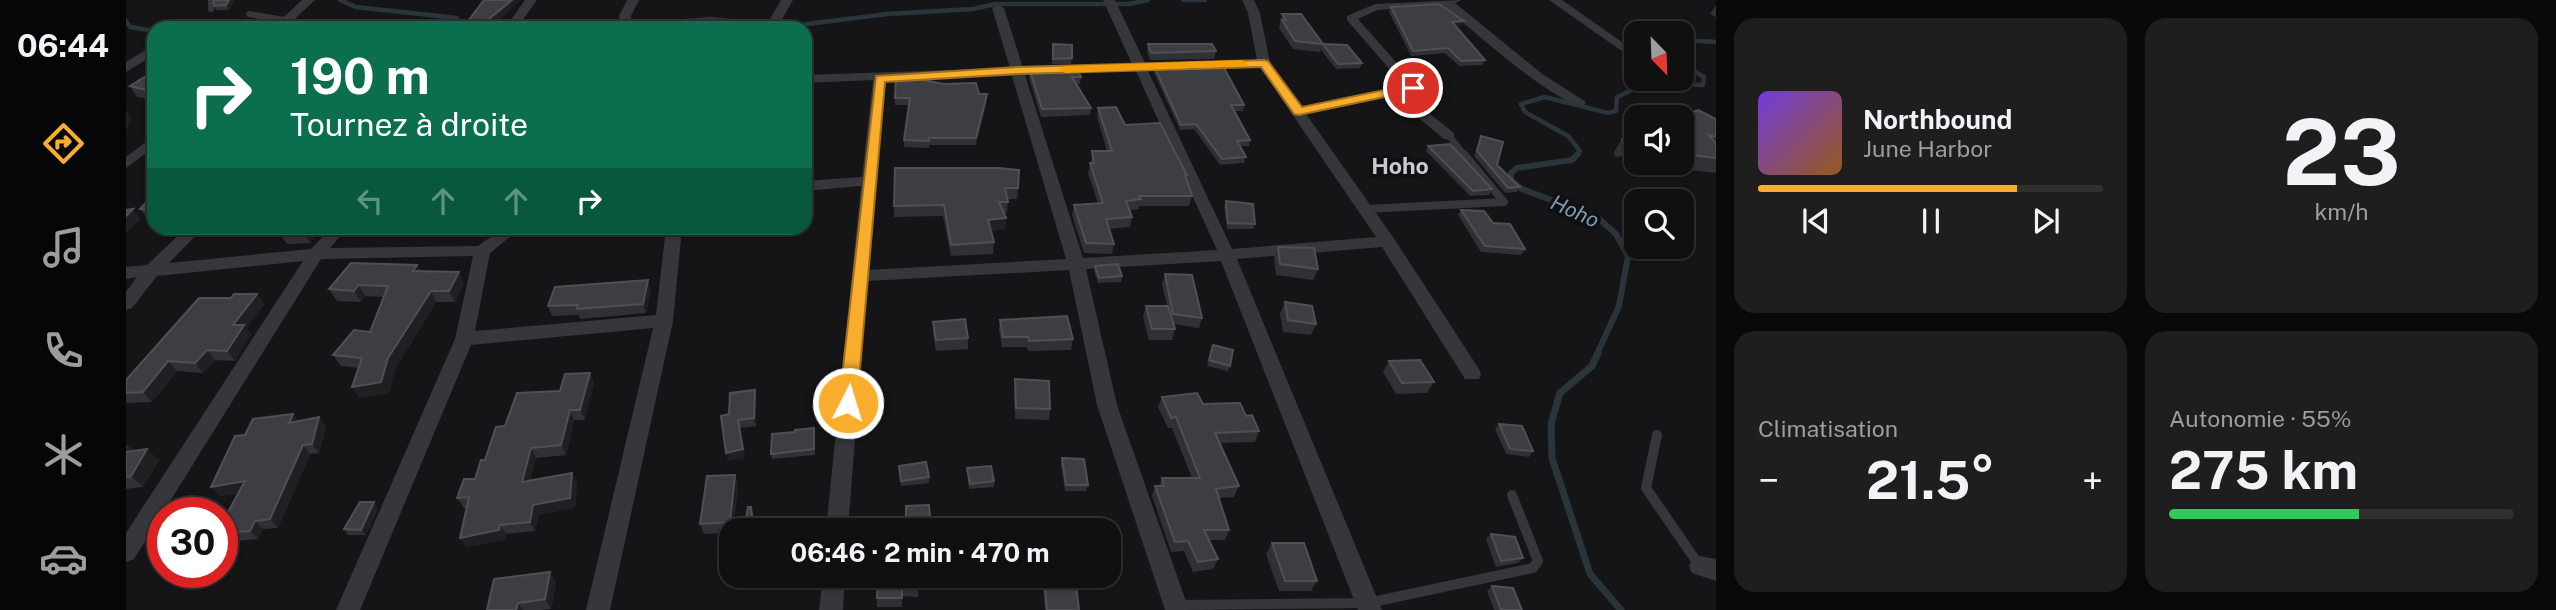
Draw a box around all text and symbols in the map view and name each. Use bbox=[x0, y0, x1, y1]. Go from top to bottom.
north arrow bbox=[1624, 21, 1694, 91]
map controls bbox=[1624, 21, 1694, 259]
text: 06:44 bbox=[17, 27, 109, 64]
text: 190 m bbox=[290, 47, 430, 105]
icon: right bbox=[175, 49, 266, 140]
pin bbox=[1383, 58, 1443, 118]
icon: arrive bbox=[1394, 69, 1432, 107]
text: 23 bbox=[2282, 99, 2401, 205]
text: Northbound bbox=[1863, 104, 2012, 135]
button: sound bbox=[1624, 105, 1694, 175]
text: Tournez à droite bbox=[290, 106, 528, 143]
icon: directions bbox=[39, 119, 88, 168]
text: June Harbor bbox=[1863, 135, 1992, 162]
district label: Hoho bbox=[1371, 152, 1429, 179]
icon: left bbox=[351, 182, 389, 220]
icon: ahead bbox=[424, 182, 462, 220]
icon: ahead bbox=[497, 182, 535, 220]
icon: right bbox=[570, 182, 608, 220]
water label: Hoho bbox=[1547, 189, 1603, 233]
button: search bbox=[1624, 189, 1694, 259]
text: km/h bbox=[2314, 198, 2369, 225]
icon: previous bbox=[1797, 202, 1835, 240]
icon: pause bbox=[1912, 202, 1950, 240]
icon: next bbox=[2027, 202, 2065, 240]
icon: music bbox=[39, 223, 88, 272]
icon: phone bbox=[39, 326, 88, 375]
position arrow bbox=[811, 366, 885, 440]
text: Autonomie · 55% bbox=[2169, 405, 2351, 432]
text: Climatisation bbox=[1758, 415, 1898, 442]
icon: climate bbox=[39, 430, 88, 479]
text: 275 km bbox=[2169, 440, 2358, 501]
text: 21.5° bbox=[1866, 450, 1995, 511]
text: − bbox=[1758, 458, 1779, 503]
text: + bbox=[2082, 458, 2103, 503]
speed limit sign: 30 bbox=[147, 497, 238, 588]
icon: car bbox=[39, 534, 88, 583]
text: 06:46 · 2 min · 470 m bbox=[791, 537, 1049, 568]

